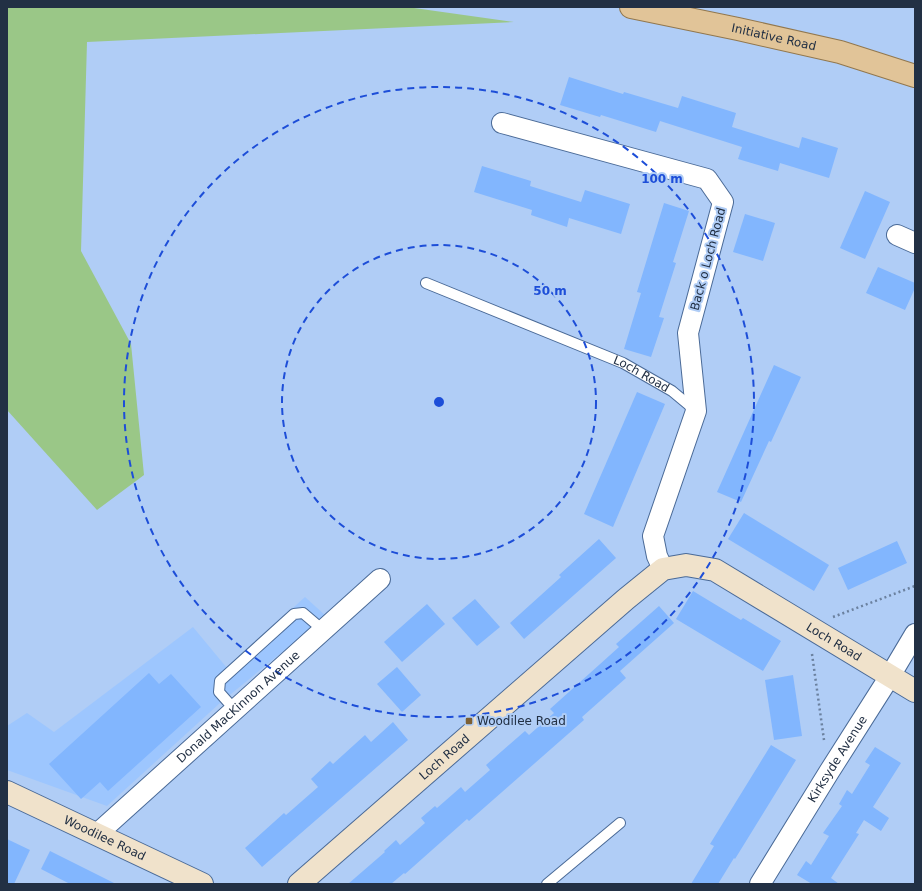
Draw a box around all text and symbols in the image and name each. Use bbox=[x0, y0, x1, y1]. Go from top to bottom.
street label: Initiative Road bbox=[730, 21, 818, 53]
text: 100 m bbox=[641, 172, 683, 186]
street label: Back o Loch Road bbox=[688, 206, 728, 312]
text: 50 m bbox=[533, 284, 567, 298]
street label: Loch Road bbox=[611, 353, 672, 395]
centre of rings bbox=[432, 395, 446, 409]
street label: Loch Road bbox=[804, 620, 864, 664]
street label: Donald MacKinnon Avenue bbox=[174, 648, 302, 766]
street label: Kirksyde Avenue bbox=[805, 713, 870, 805]
place label: Woodilee Road bbox=[477, 714, 566, 728]
marker: Woodilee Road bbox=[464, 716, 474, 726]
street label: Loch Road bbox=[417, 732, 472, 783]
street label: Woodilee Road bbox=[61, 813, 148, 863]

